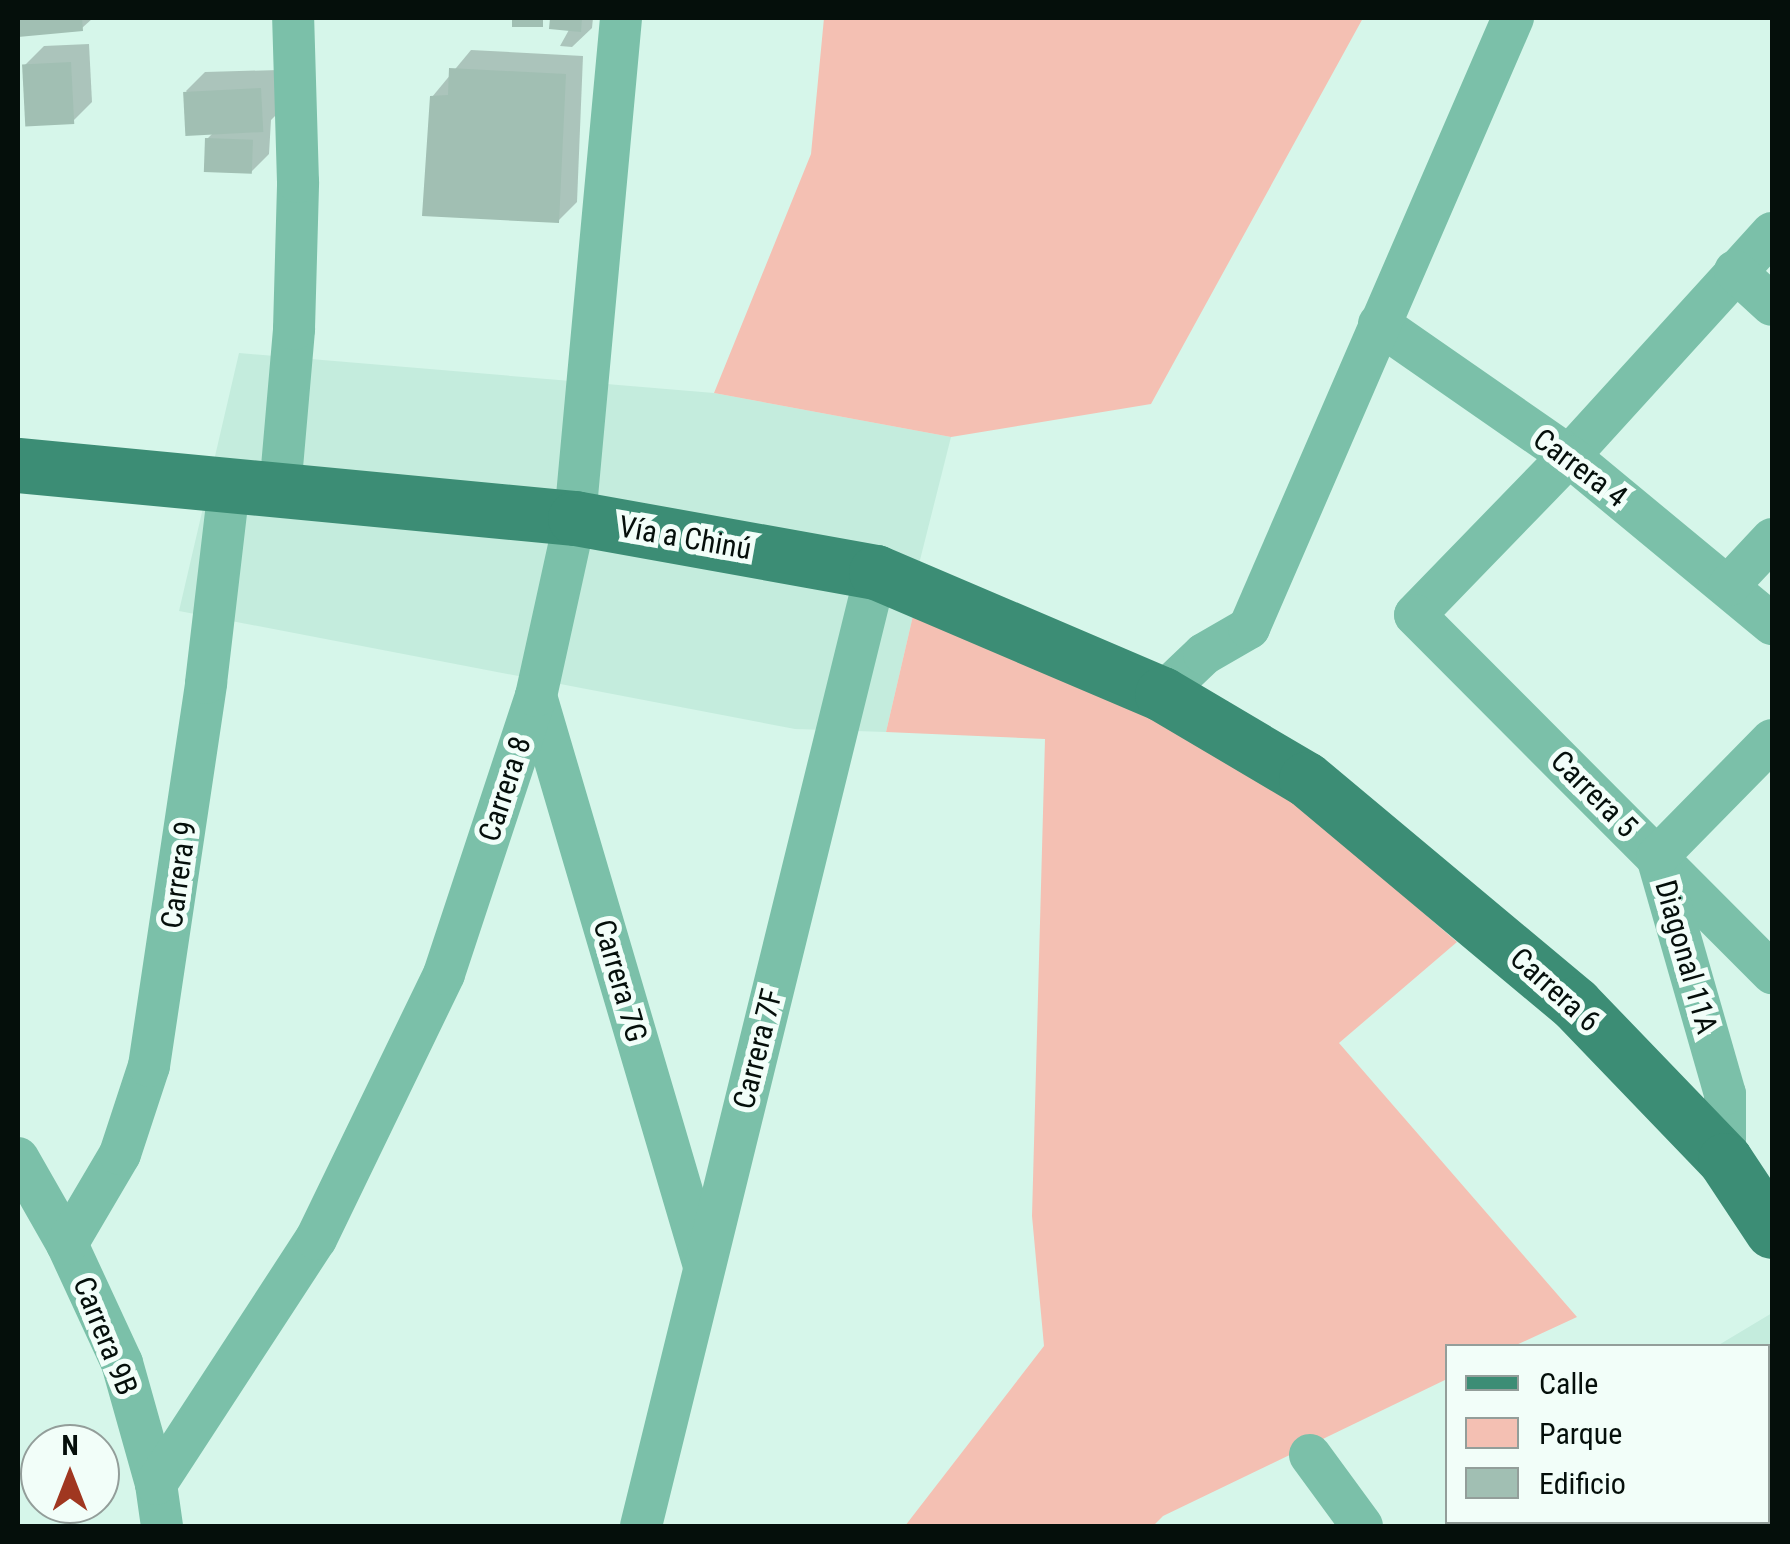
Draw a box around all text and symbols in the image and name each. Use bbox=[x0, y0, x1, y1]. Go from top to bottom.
street label: Carrera 4 bbox=[1526, 421, 1634, 515]
street label: Vía a Chinú bbox=[616, 509, 754, 567]
street label: Carrera 8 bbox=[471, 732, 539, 846]
street label: Carrera 5 bbox=[1543, 743, 1645, 845]
street label: Carrera 9 bbox=[154, 819, 204, 931]
street label: Diagonal 11A bbox=[1647, 876, 1725, 1038]
street label: Carrera 7G bbox=[585, 916, 655, 1046]
street label: Carrera 6 bbox=[1503, 940, 1607, 1040]
street label: Carrera 7F bbox=[726, 985, 790, 1113]
street label: Carrera 9B bbox=[65, 1272, 145, 1400]
legend bbox=[1445, 1344, 1770, 1524]
text: Calle bbox=[1539, 1366, 1598, 1401]
text: Parque bbox=[1539, 1416, 1622, 1451]
north arrow bbox=[20, 1424, 120, 1524]
text: N bbox=[61, 1429, 79, 1462]
text: Edificio bbox=[1539, 1466, 1626, 1501]

